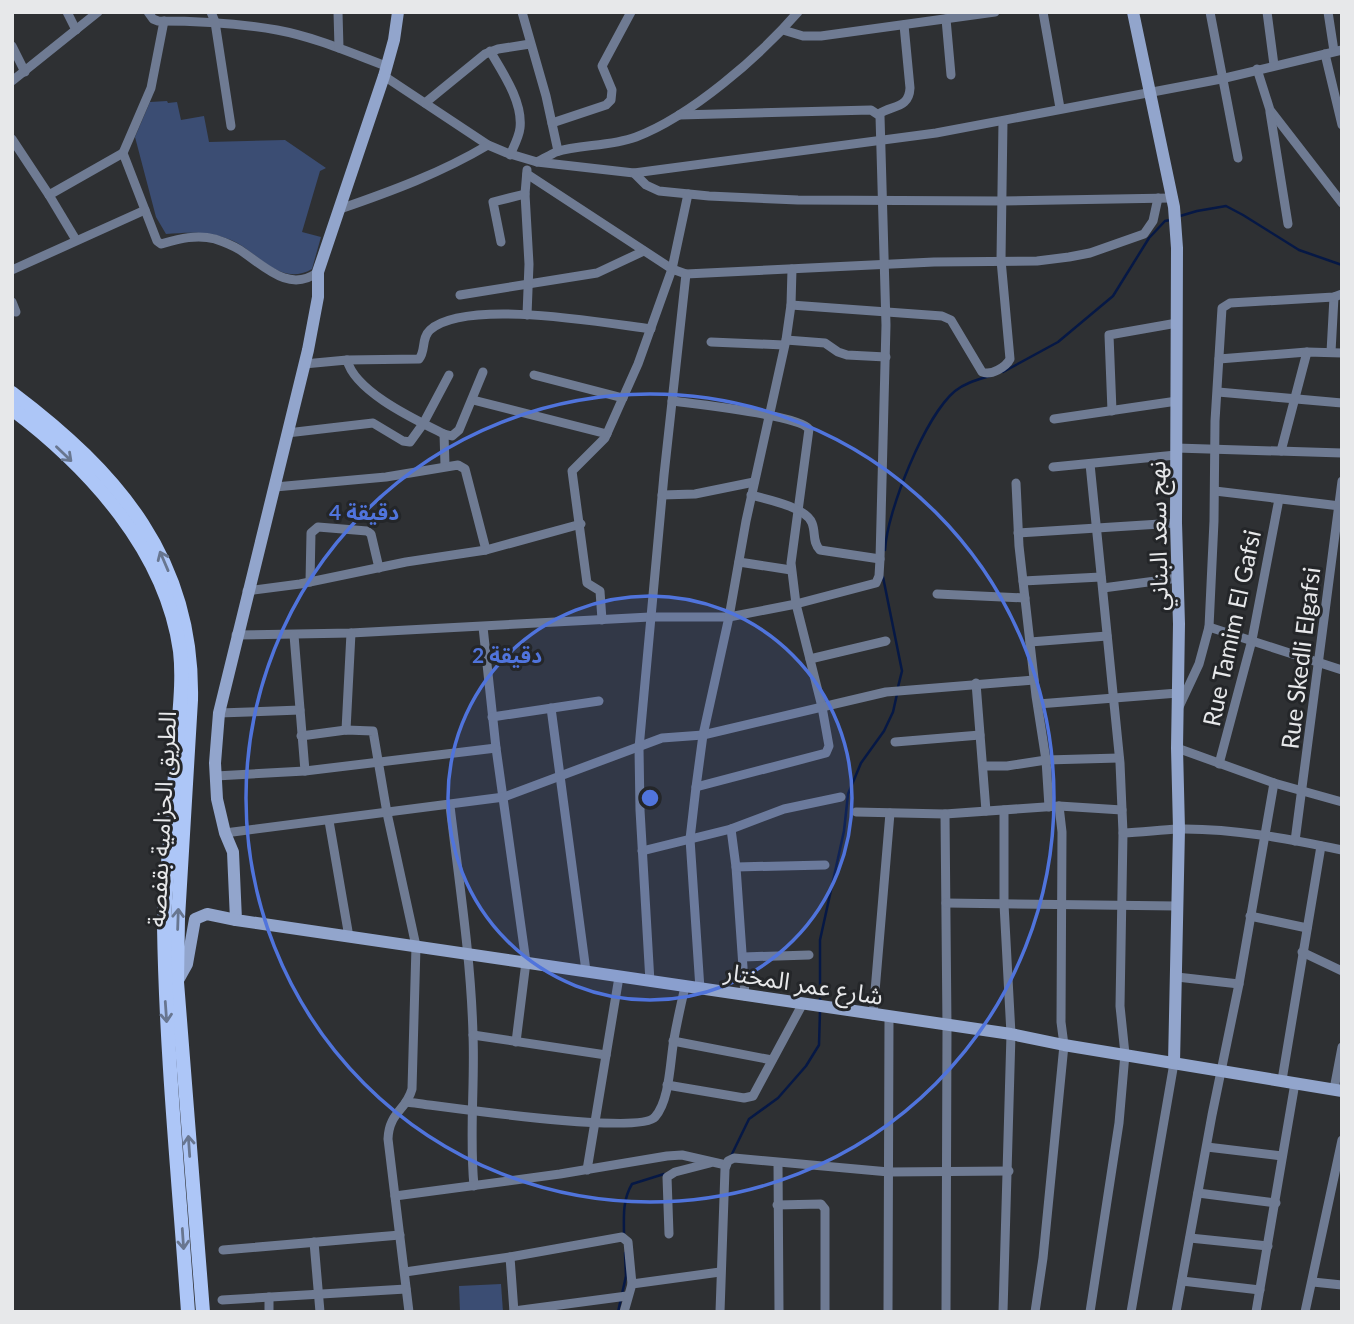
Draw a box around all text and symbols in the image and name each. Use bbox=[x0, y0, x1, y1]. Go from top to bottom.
one-way arrow bbox=[55, 445, 72, 462]
street label: نهج سعد البناني bbox=[1141, 461, 1178, 611]
text: 4 دقيقة bbox=[329, 499, 399, 525]
street label: Rue Tamim El Gafsi bbox=[1196, 527, 1266, 729]
one-way arrow bbox=[157, 551, 170, 572]
street label: Rue Skedli Elgafsi bbox=[1274, 565, 1326, 751]
text: 2 دقيقة bbox=[472, 642, 542, 668]
street label: الطريق الحزامية بقفصة bbox=[141, 710, 183, 928]
centre of rings bbox=[638, 786, 662, 810]
one-way arrow bbox=[172, 908, 185, 931]
street label: شارع عمر المختار bbox=[721, 956, 885, 1014]
one-way arrow bbox=[160, 1000, 173, 1023]
one-way arrow bbox=[182, 1135, 195, 1158]
one-way arrow bbox=[177, 1227, 190, 1250]

